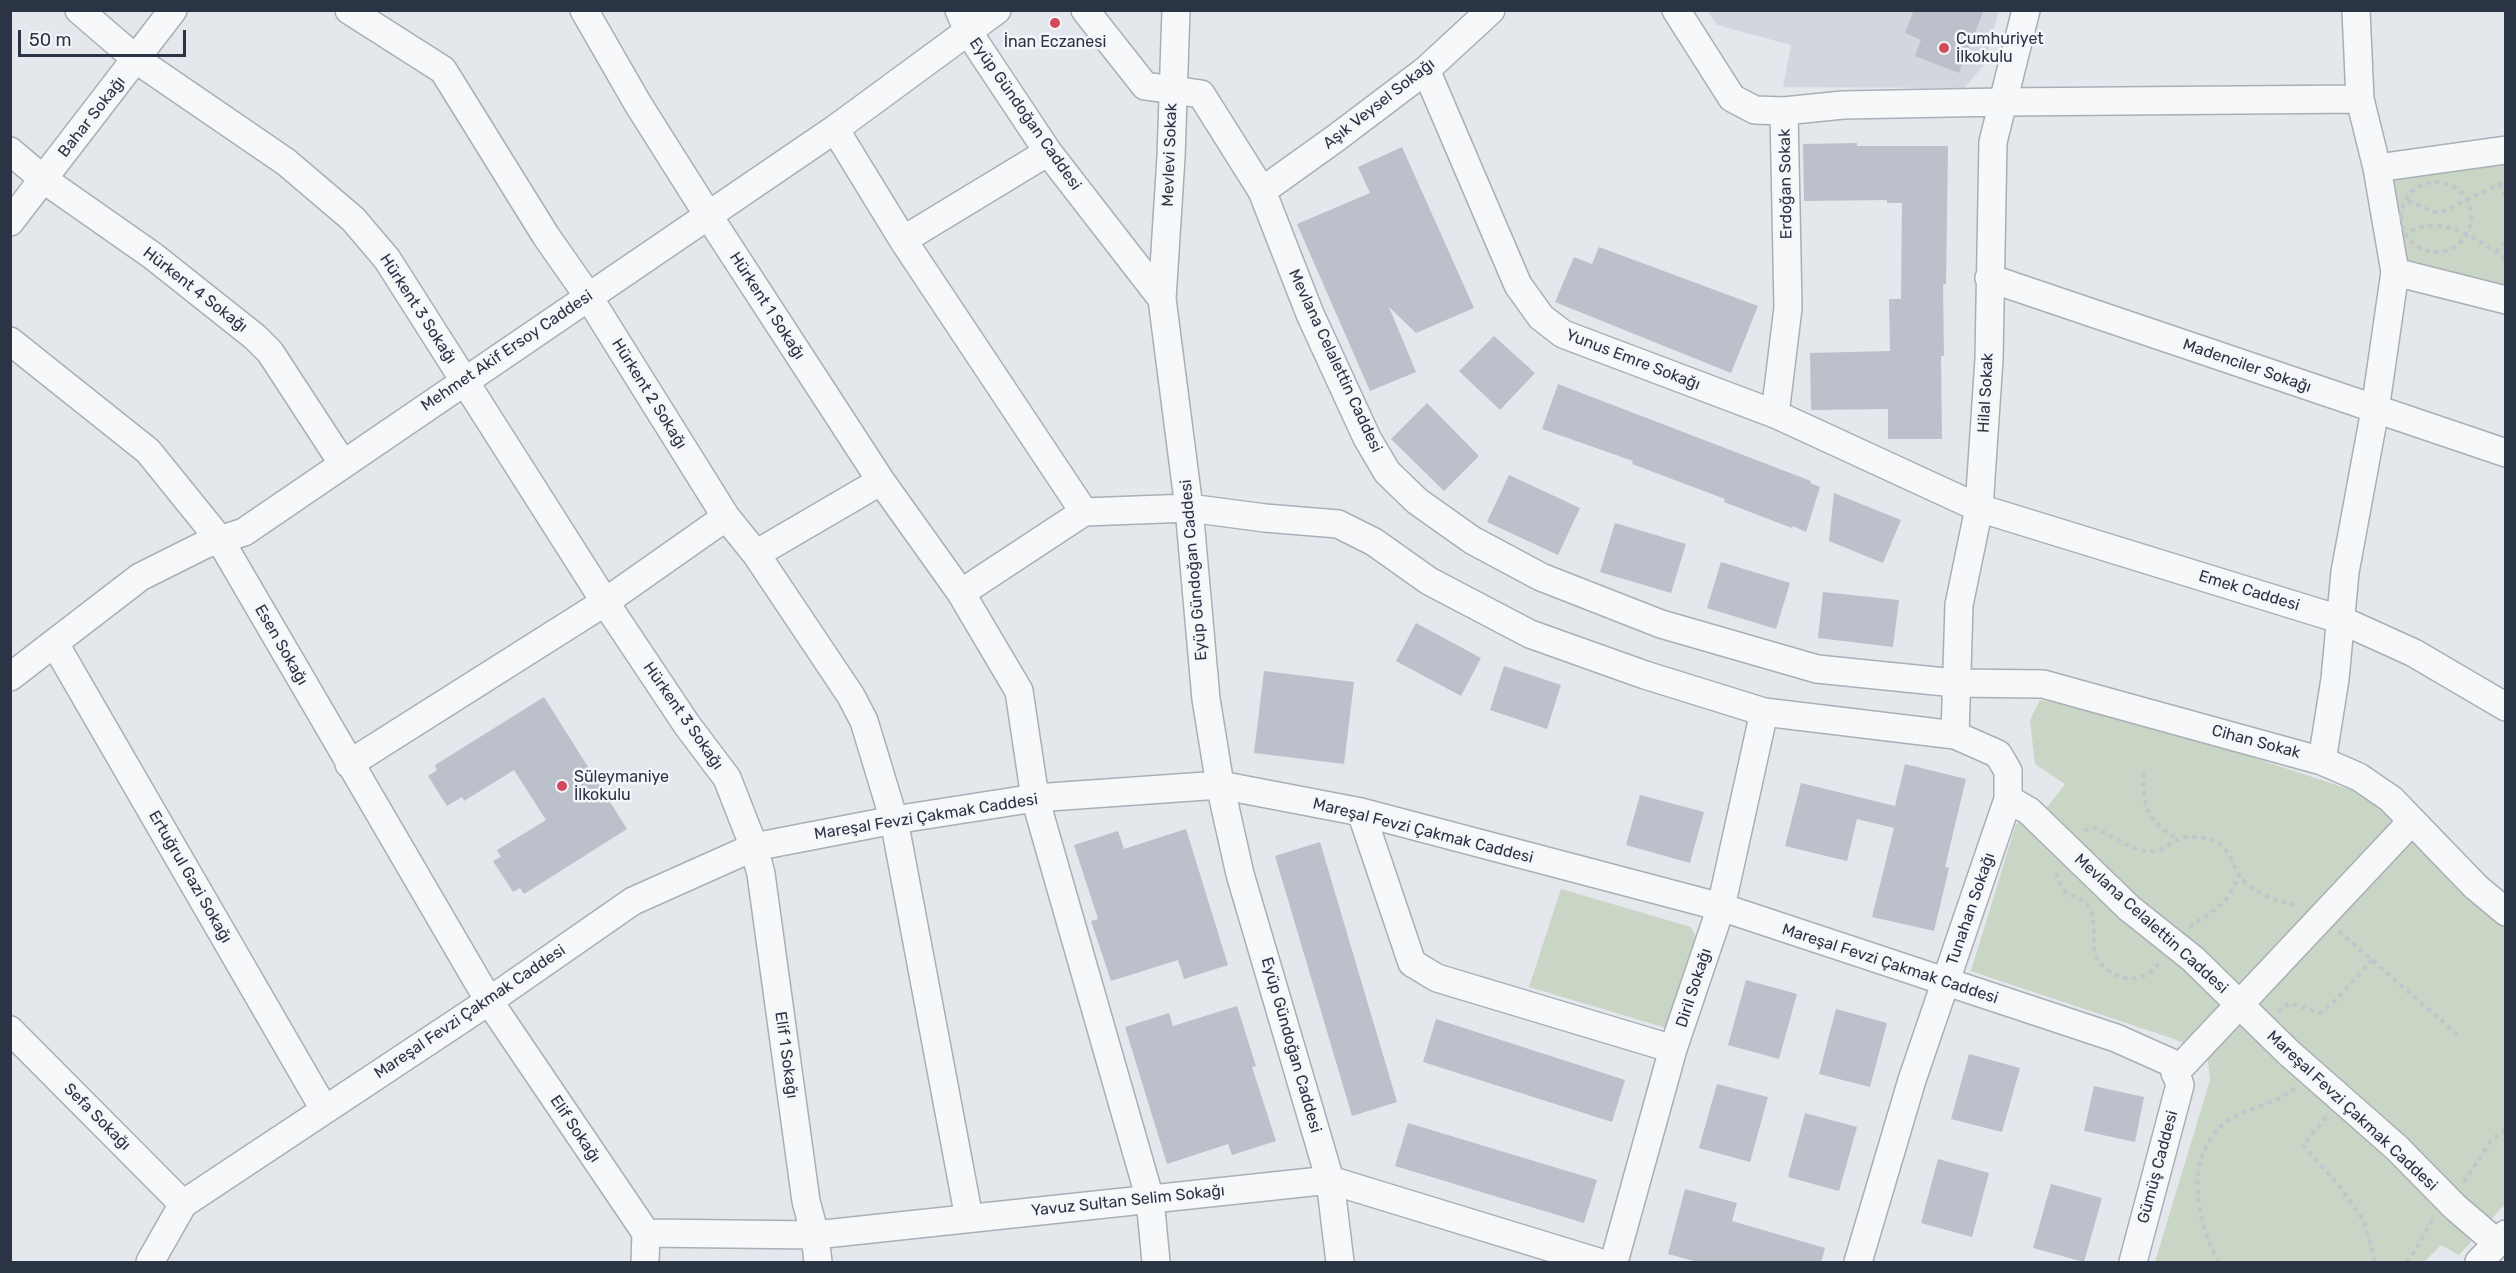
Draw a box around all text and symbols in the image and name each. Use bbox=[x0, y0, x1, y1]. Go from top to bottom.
marker: İnan Eczanesi bbox=[1048, 16, 1062, 30]
scale bar bbox=[21, 18, 189, 56]
text: 50 m bbox=[29, 29, 72, 51]
place label: Cumhuriyet İlkokulu bbox=[1956, 29, 2044, 67]
place label: İnan Eczanesi bbox=[1004, 32, 1106, 52]
street label: Eyüp Gündoğan Caddesi bbox=[965, 34, 1085, 194]
marker: Cumhuriyet İlkokulu bbox=[1937, 41, 1951, 55]
street label: Aşık Veysel Sokağı bbox=[1319, 55, 1439, 153]
street label: Bahar Sokağı bbox=[54, 73, 130, 161]
street label: Mevlevi Sokak bbox=[1159, 103, 1181, 207]
street label: Erdoğan Sokak bbox=[1775, 129, 1797, 239]
street label: Hürkent 4 Sokağı bbox=[139, 243, 251, 337]
street label: Hürkent 1 Sokağı bbox=[725, 249, 809, 363]
street label: Hürkent 3 Sokağı bbox=[375, 251, 461, 367]
street label: Mevlana Celalettin Caddesi bbox=[1284, 266, 1386, 456]
street label: Mehmet Akif Ersoy Caddesi bbox=[418, 286, 596, 416]
street label: Yunus Emre Sokağı bbox=[1563, 325, 1703, 395]
street label: Hürkent 2 Sokağı bbox=[607, 335, 691, 453]
street label: Madenciler Sokağı bbox=[2180, 335, 2314, 397]
street label: Hilal Sokak bbox=[1974, 352, 1998, 434]
street label: Eyüp Gündoğan Caddesi bbox=[1177, 479, 1211, 661]
street label: Emek Caddesi bbox=[2196, 567, 2302, 615]
street label: Esen Sokağı bbox=[250, 601, 312, 689]
street label: Hürkent 3 Sokağı bbox=[639, 659, 727, 773]
street label: Cihan Sokak bbox=[2210, 721, 2302, 763]
place label: Süleymaniye İlkokulu bbox=[574, 767, 669, 805]
marker: Süleymaniye İlkokulu bbox=[555, 779, 569, 793]
street label: Mareşal Fevzi Çakmak Caddesi bbox=[813, 790, 1039, 844]
street label: Mareşal Fevzi Çakmak Caddesi bbox=[1311, 794, 1535, 868]
street label: Ertuğrul Gazi Sokağı bbox=[144, 807, 236, 947]
street label: Tunahan Sokağı bbox=[1943, 850, 1999, 968]
street label: Mevlana Celalettin Caddesi bbox=[2070, 850, 2232, 998]
street label: Mareşal Fevzi Çakmak Caddesi bbox=[1779, 920, 2001, 1008]
street label: Mareşal Fevzi Çakmak Caddesi bbox=[371, 941, 569, 1083]
street label: Diril Sokağı bbox=[1672, 946, 1716, 1030]
street label: Eyüp Gündoğan Caddesi bbox=[1257, 955, 1325, 1135]
street label: Elif 1 Sokağı bbox=[770, 1010, 802, 1100]
street label: Mareşal Fevzi Çakmak Caddesi bbox=[2263, 1027, 2441, 1195]
street label: Sefa Sokağı bbox=[59, 1079, 135, 1155]
street label: Elif Sokağı bbox=[546, 1092, 604, 1166]
street label: Gümüş Caddesi bbox=[2134, 1108, 2182, 1226]
street label: Yavuz Sultan Selim Sokağı bbox=[1030, 1181, 1226, 1221]

